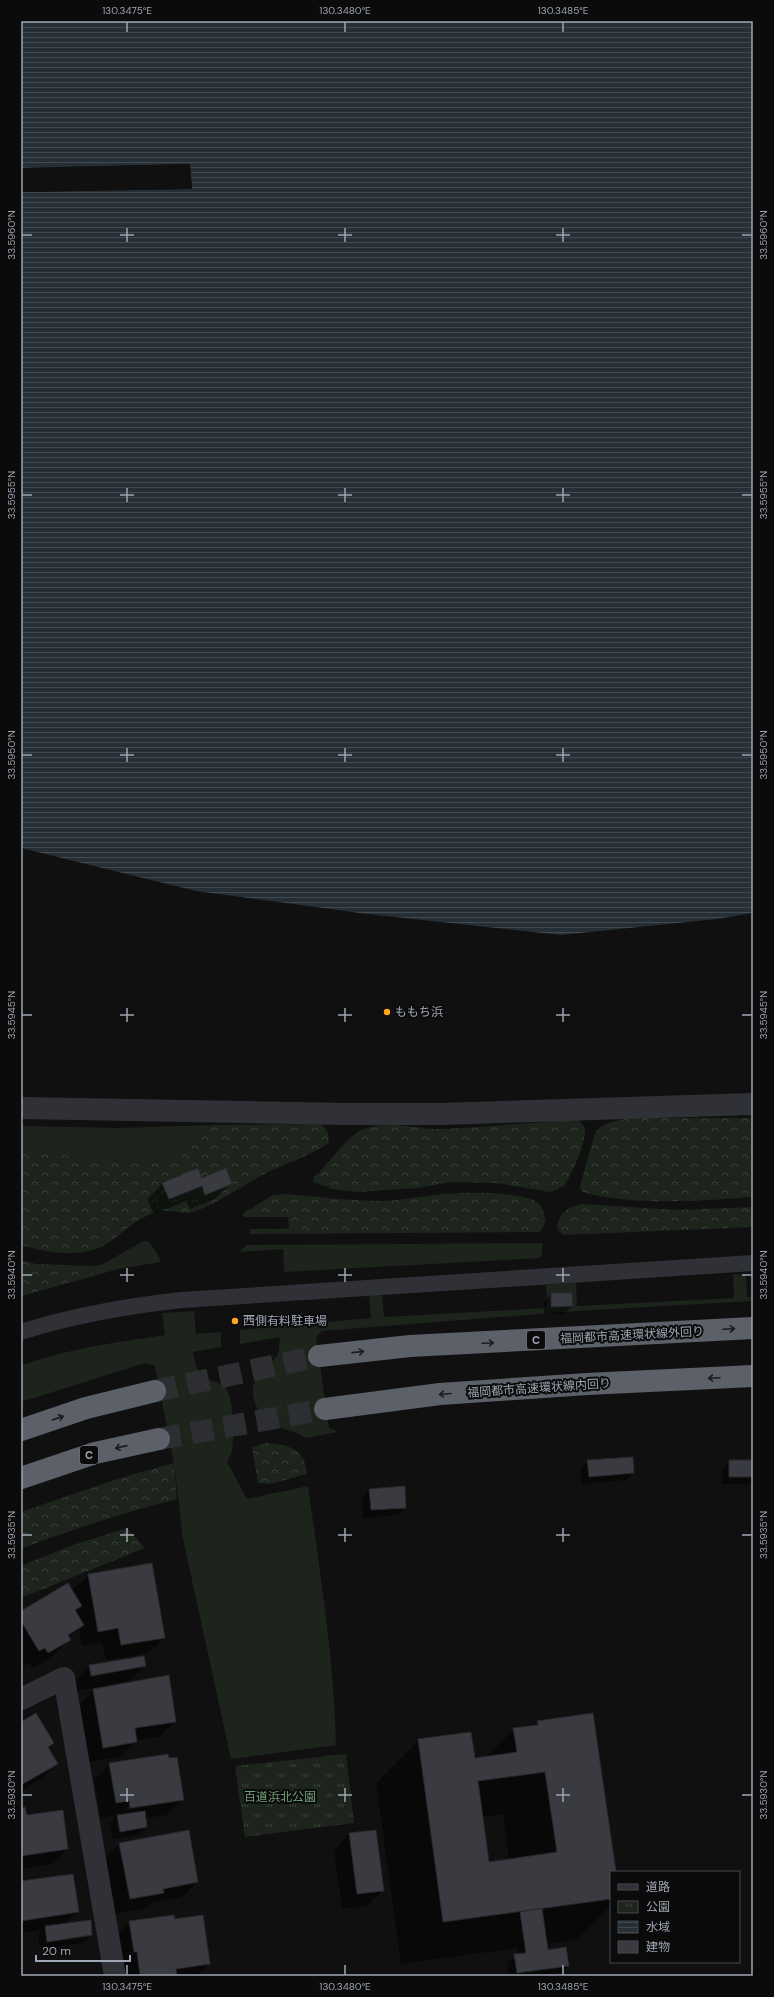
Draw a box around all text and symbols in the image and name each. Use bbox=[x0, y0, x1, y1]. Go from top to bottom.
text: 130.3475°E bbox=[102, 4, 152, 17]
text: 130.3480°E bbox=[319, 4, 371, 17]
text: 130.3485°E bbox=[538, 4, 589, 17]
text: 33.5960°N bbox=[5, 210, 18, 260]
text: 33.5960°N bbox=[757, 210, 770, 260]
text: 33.5955°N bbox=[5, 471, 18, 519]
text: 33.5955°N bbox=[757, 471, 770, 519]
text: 33.5950°N bbox=[5, 730, 18, 780]
text: 33.5950°N bbox=[757, 730, 770, 780]
text: 33.5945°N bbox=[5, 991, 18, 1039]
text: 33.5945°N bbox=[757, 991, 770, 1039]
place label: ももち浜 bbox=[395, 1004, 443, 1020]
marker: ももち浜 bbox=[382, 1007, 392, 1017]
text: 33.5940°N bbox=[5, 1250, 18, 1300]
text: 33.5940°N bbox=[757, 1250, 770, 1300]
place label: 西側有料駐車場 bbox=[243, 1313, 327, 1329]
marker: 西側有料駐車場 bbox=[230, 1316, 240, 1326]
street label: 福岡都市高速環状線外回り bbox=[560, 1323, 704, 1347]
one-way arrow bbox=[722, 1326, 735, 1333]
road number: C bbox=[527, 1331, 545, 1349]
one-way arrow bbox=[481, 1339, 494, 1346]
one-way arrow bbox=[351, 1348, 364, 1356]
one-way arrow bbox=[708, 1374, 721, 1381]
street label: 福岡都市高速環状線内回り bbox=[467, 1375, 611, 1401]
one-way arrow bbox=[439, 1391, 452, 1398]
one-way arrow bbox=[51, 1413, 63, 1421]
one-way arrow bbox=[114, 1444, 127, 1452]
road number: C bbox=[80, 1446, 98, 1464]
text: 33.5935°N bbox=[5, 1511, 18, 1559]
text: 33.5935°N bbox=[757, 1511, 770, 1559]
text: 33.5930°N bbox=[5, 1771, 18, 1819]
text: 33.5930°N bbox=[757, 1771, 770, 1819]
park label: 百道浜北公園 bbox=[244, 1789, 316, 1805]
legend bbox=[610, 1871, 740, 1963]
text: 道路 bbox=[646, 1879, 670, 1895]
text: 公園 bbox=[646, 1899, 670, 1915]
text: 水域 bbox=[646, 1919, 670, 1935]
scale bar bbox=[36, 1937, 130, 1963]
text: 建物 bbox=[646, 1939, 670, 1955]
text: 20 m bbox=[42, 1943, 71, 1959]
text: 130.3475°E bbox=[102, 1980, 152, 1993]
text: 130.3480°E bbox=[319, 1980, 371, 1993]
text: 130.3485°E bbox=[538, 1980, 589, 1993]

